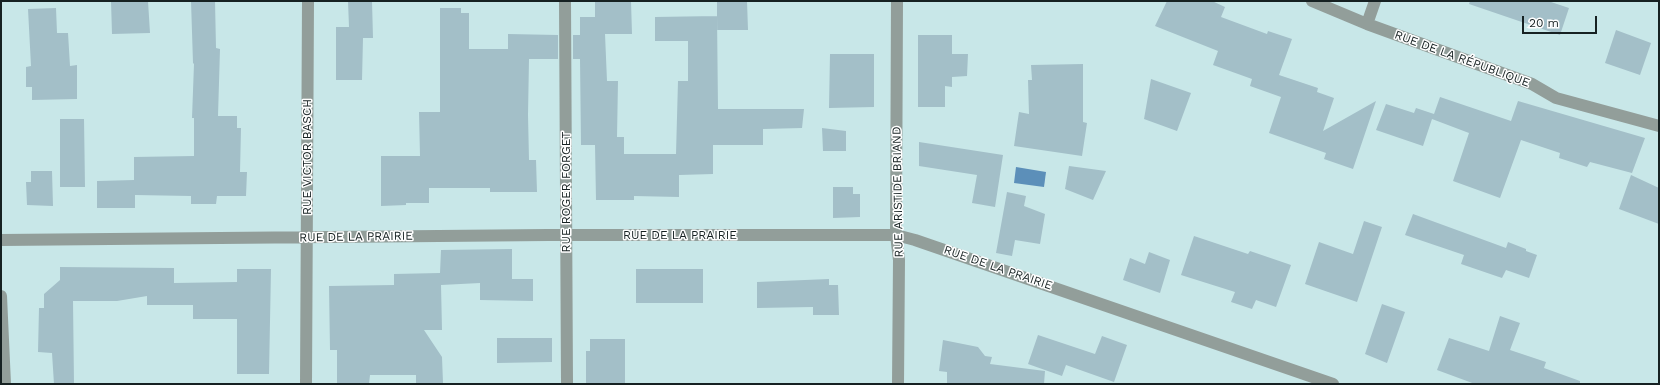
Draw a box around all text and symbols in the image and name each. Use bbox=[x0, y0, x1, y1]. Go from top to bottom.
scale bar bbox=[1524, 8, 1599, 34]
text: 20 m bbox=[1529, 16, 1559, 30]
street label: RUE DE LA RÉPUBLIQUE bbox=[1392, 28, 1532, 90]
street label: RUE VICTOR BASCH bbox=[300, 99, 314, 215]
street label: RUE ARISTIDE BRIAND bbox=[890, 126, 906, 258]
street label: RUE ROGER FORGET bbox=[559, 131, 573, 253]
street label: RUE DE LA PRAIRIE bbox=[623, 228, 737, 242]
street label: RUE DE LA PRAIRIE bbox=[299, 229, 413, 245]
street label: RUE DE LA PRAIRIE bbox=[942, 243, 1054, 293]

